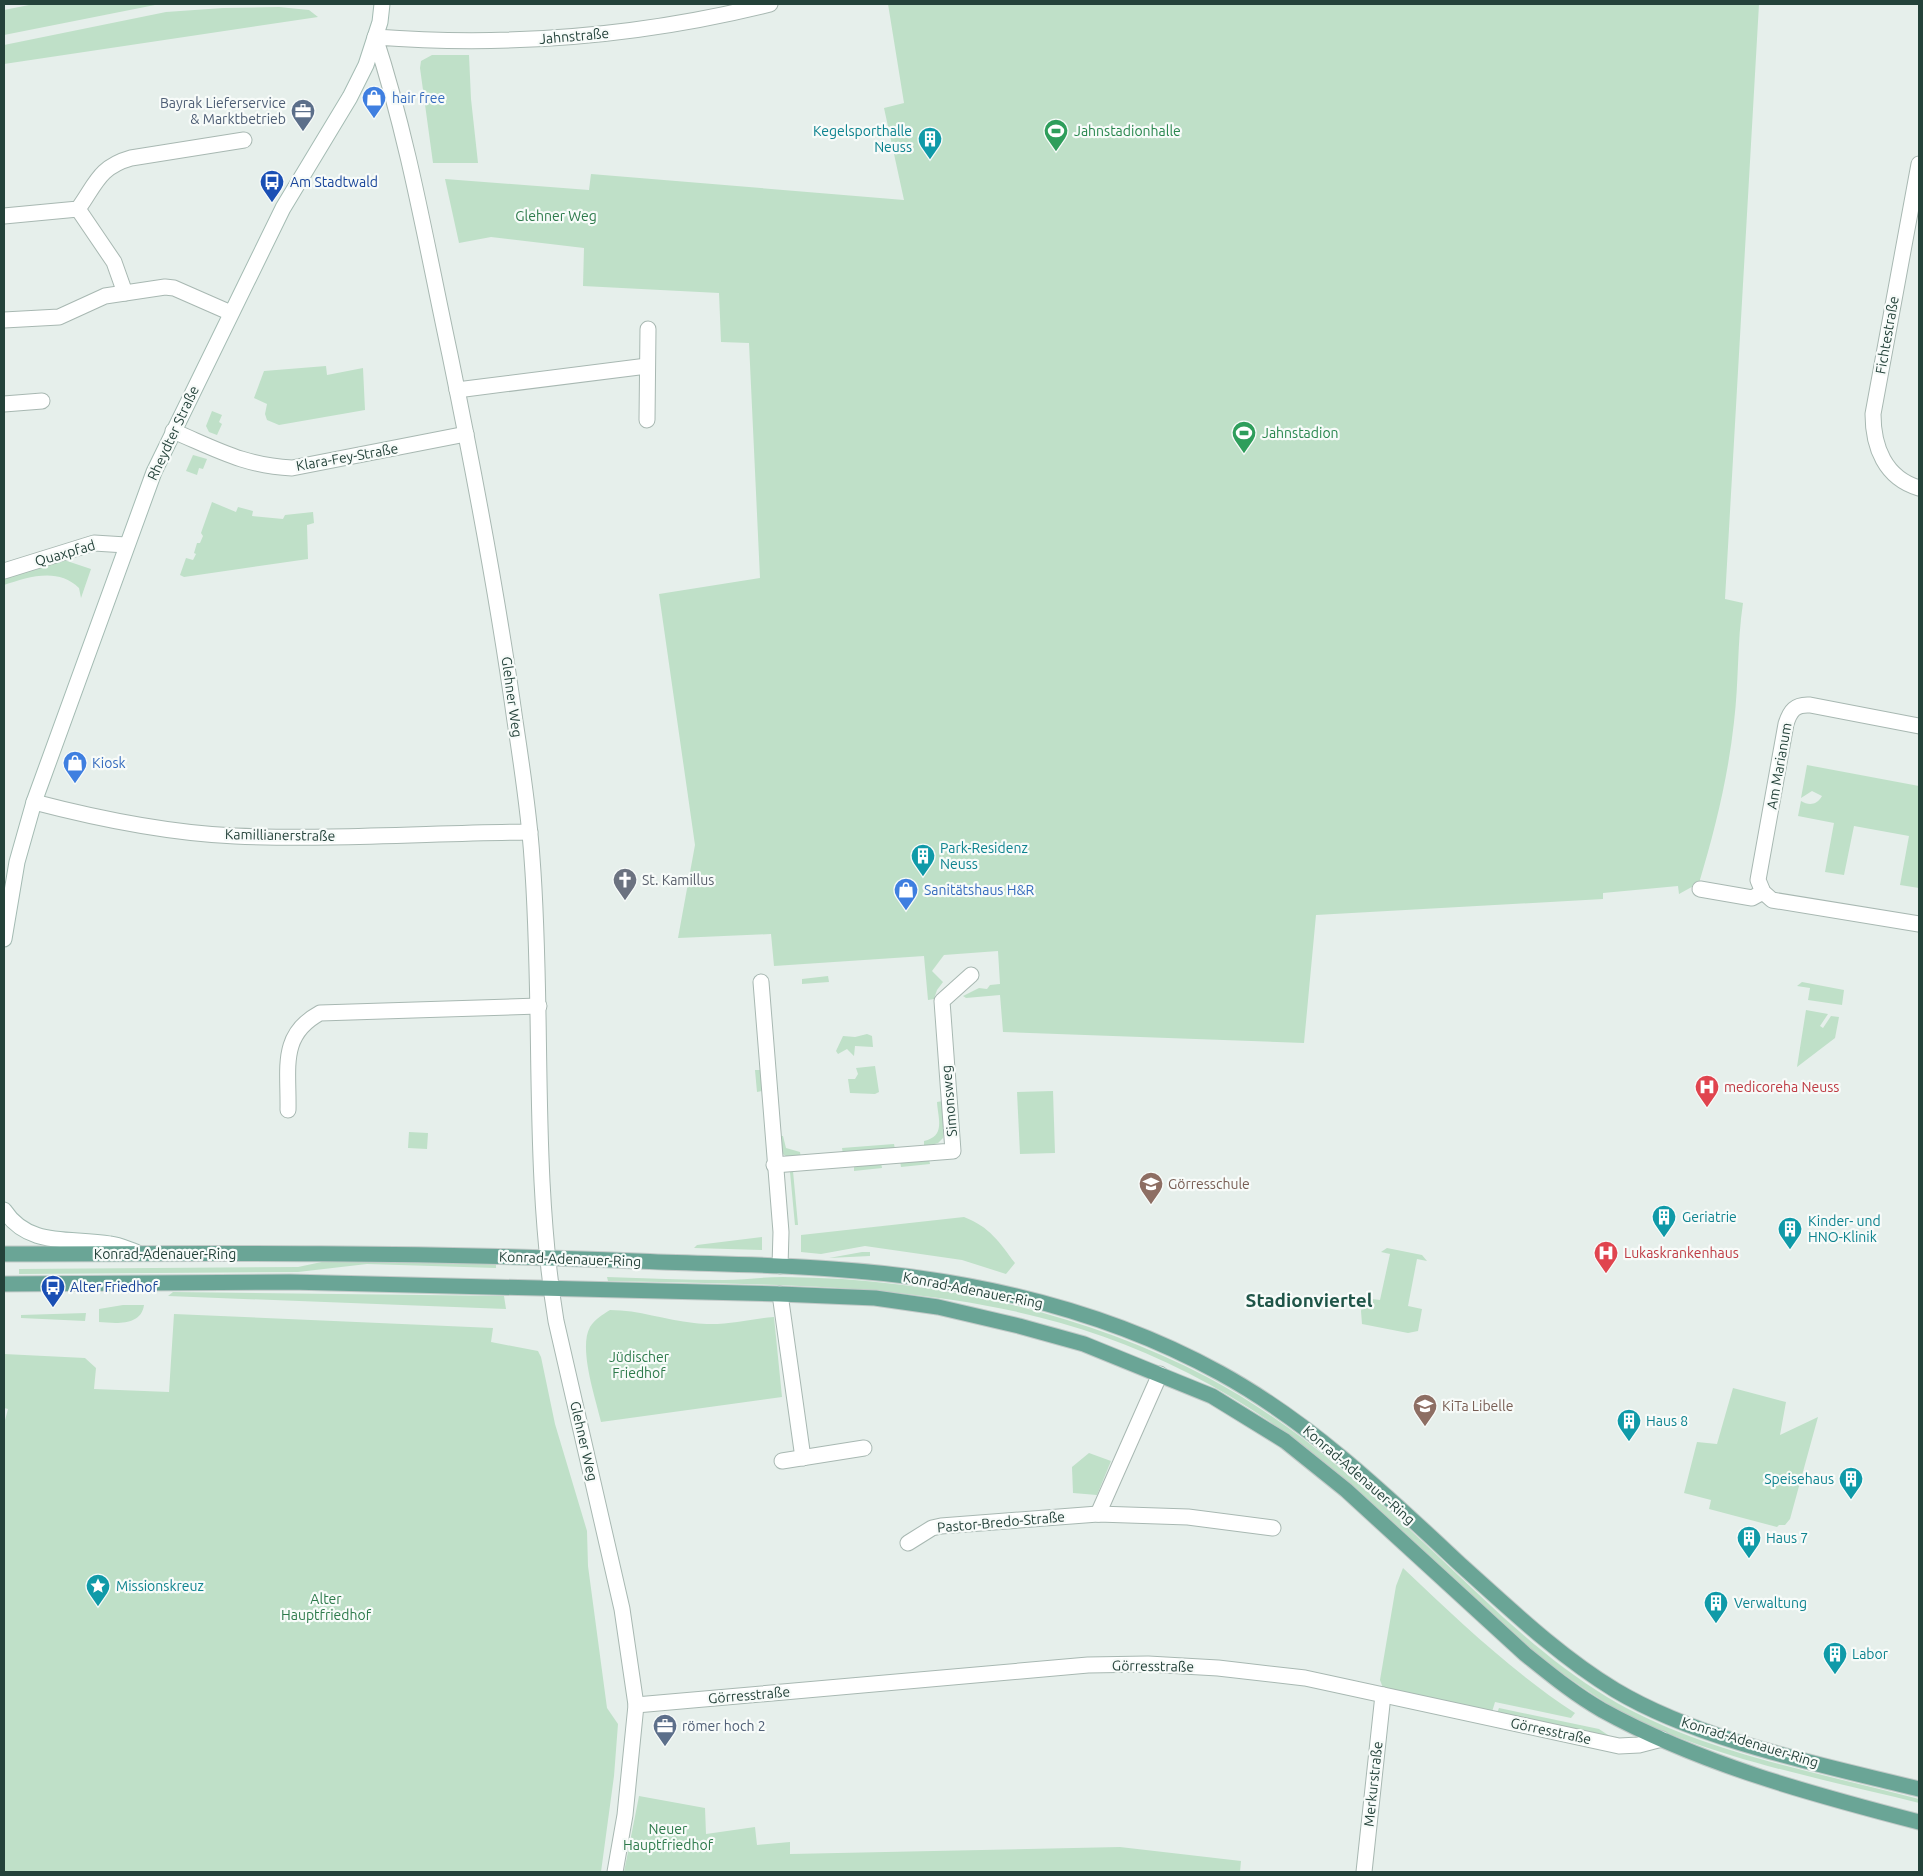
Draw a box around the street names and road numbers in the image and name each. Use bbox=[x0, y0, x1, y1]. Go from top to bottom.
street label: Jahnstraße bbox=[538, 25, 610, 47]
street label: Fichtestraße bbox=[1872, 295, 1902, 375]
street label: Rheydter Straße bbox=[144, 383, 202, 483]
street label: Klara-Fey-Straße bbox=[295, 440, 399, 474]
street label: Quaxpfad bbox=[33, 537, 97, 569]
street label: Glehner Weg bbox=[498, 656, 526, 738]
street label: Am Marianum bbox=[1764, 721, 1794, 811]
street label: Kamillianerstraße bbox=[225, 826, 335, 844]
street label: Simonsweg bbox=[938, 1065, 960, 1137]
street label: Konrad-Adenauer-Ring bbox=[94, 1246, 236, 1262]
street label: Konrad-Adenauer-Ring bbox=[499, 1249, 641, 1269]
street label: Konrad-Adenauer-Ring bbox=[902, 1269, 1044, 1311]
street label: Glehner Weg bbox=[567, 1400, 601, 1482]
street label: Konrad-Adenauer-Ring bbox=[1300, 1422, 1418, 1528]
street label: Pastor-Bredo-Straße bbox=[936, 1508, 1066, 1536]
street label: Görresstraße bbox=[1112, 1657, 1194, 1675]
street label: Görresstraße bbox=[707, 1683, 791, 1707]
street label: Konrad-Adenauer-Ring bbox=[1680, 1714, 1820, 1770]
street label: Görresstraße bbox=[1509, 1715, 1593, 1747]
street label: Merkurstraße bbox=[1361, 1741, 1385, 1827]

